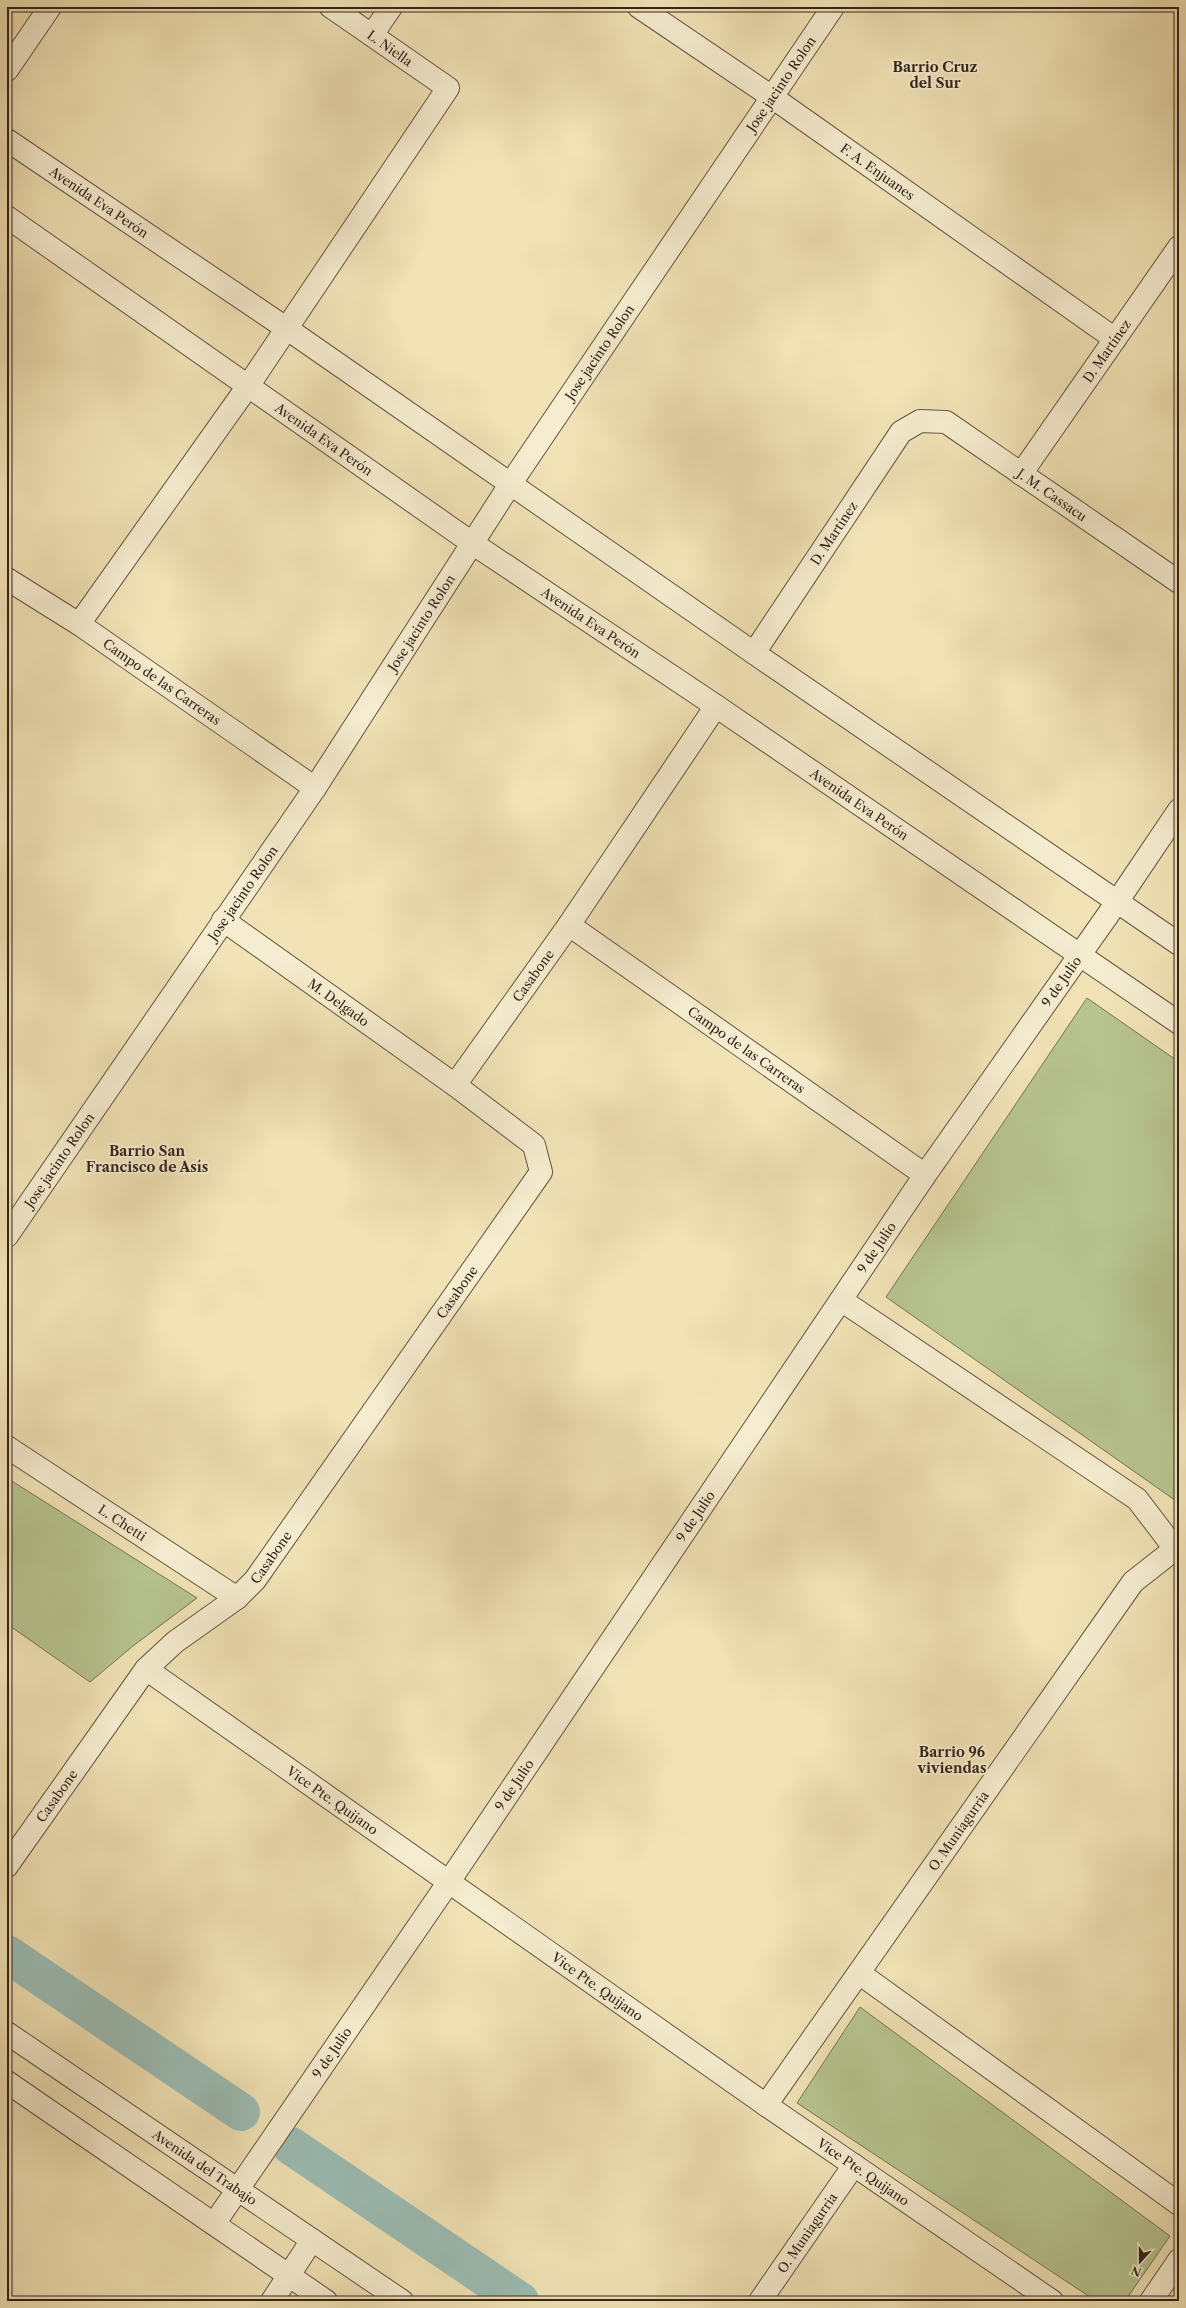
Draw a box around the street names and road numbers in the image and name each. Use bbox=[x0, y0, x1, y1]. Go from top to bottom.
street label: L. Niella bbox=[364, 27, 416, 69]
street label: Jose jacinto Rolon bbox=[742, 33, 819, 136]
street label: F. A. Enjuanes bbox=[838, 140, 918, 203]
street label: Avenida Eva Perón bbox=[46, 162, 152, 241]
street label: Jose jacinto Rolon bbox=[560, 302, 637, 405]
street label: D. Martínez bbox=[1079, 316, 1134, 386]
street label: Avenida Eva Perón bbox=[271, 399, 376, 479]
street label: J. M. Cassacu bbox=[1012, 464, 1090, 524]
street label: D. Martínez bbox=[807, 498, 861, 568]
street label: Jose jacinto Rolon bbox=[383, 571, 458, 676]
street label: Avenida Eva Perón bbox=[538, 583, 644, 661]
street label: Campo de las Carreras bbox=[100, 635, 224, 728]
street label: Avenida Eva Perón bbox=[806, 764, 912, 843]
street label: Jose jacinto Rolon bbox=[203, 843, 281, 945]
street label: Casabone bbox=[509, 946, 557, 1005]
street label: 9 de Julio bbox=[1038, 953, 1084, 1010]
street label: M. Delgado bbox=[305, 975, 372, 1029]
street label: Campo de las Carreras bbox=[685, 1003, 809, 1097]
street label: Jose jacinto Rolon bbox=[20, 1110, 97, 1212]
street label: 9 de Julio bbox=[853, 1219, 899, 1276]
street label: Casabone bbox=[433, 1262, 481, 1321]
street label: 9 de Julio bbox=[672, 1488, 718, 1545]
street label: L. Chetti bbox=[95, 1501, 149, 1544]
street label: Casabone bbox=[247, 1528, 295, 1587]
street label: 9 de Julio bbox=[491, 1756, 537, 1813]
street label: Vice Pte. Quijano bbox=[283, 1762, 381, 1838]
street label: Casabone bbox=[33, 1766, 81, 1825]
street label: O. Muniagurria bbox=[925, 1788, 992, 1874]
street label: Vice Pte. Quijano bbox=[548, 1948, 646, 2024]
street label: 9 de Julio bbox=[309, 2024, 355, 2081]
street label: Avenida del Trabajo bbox=[149, 2126, 260, 2208]
street label: Vice Pte. Quijano bbox=[814, 2134, 912, 2209]
street label: O. Muniagurria bbox=[774, 2189, 841, 2276]

